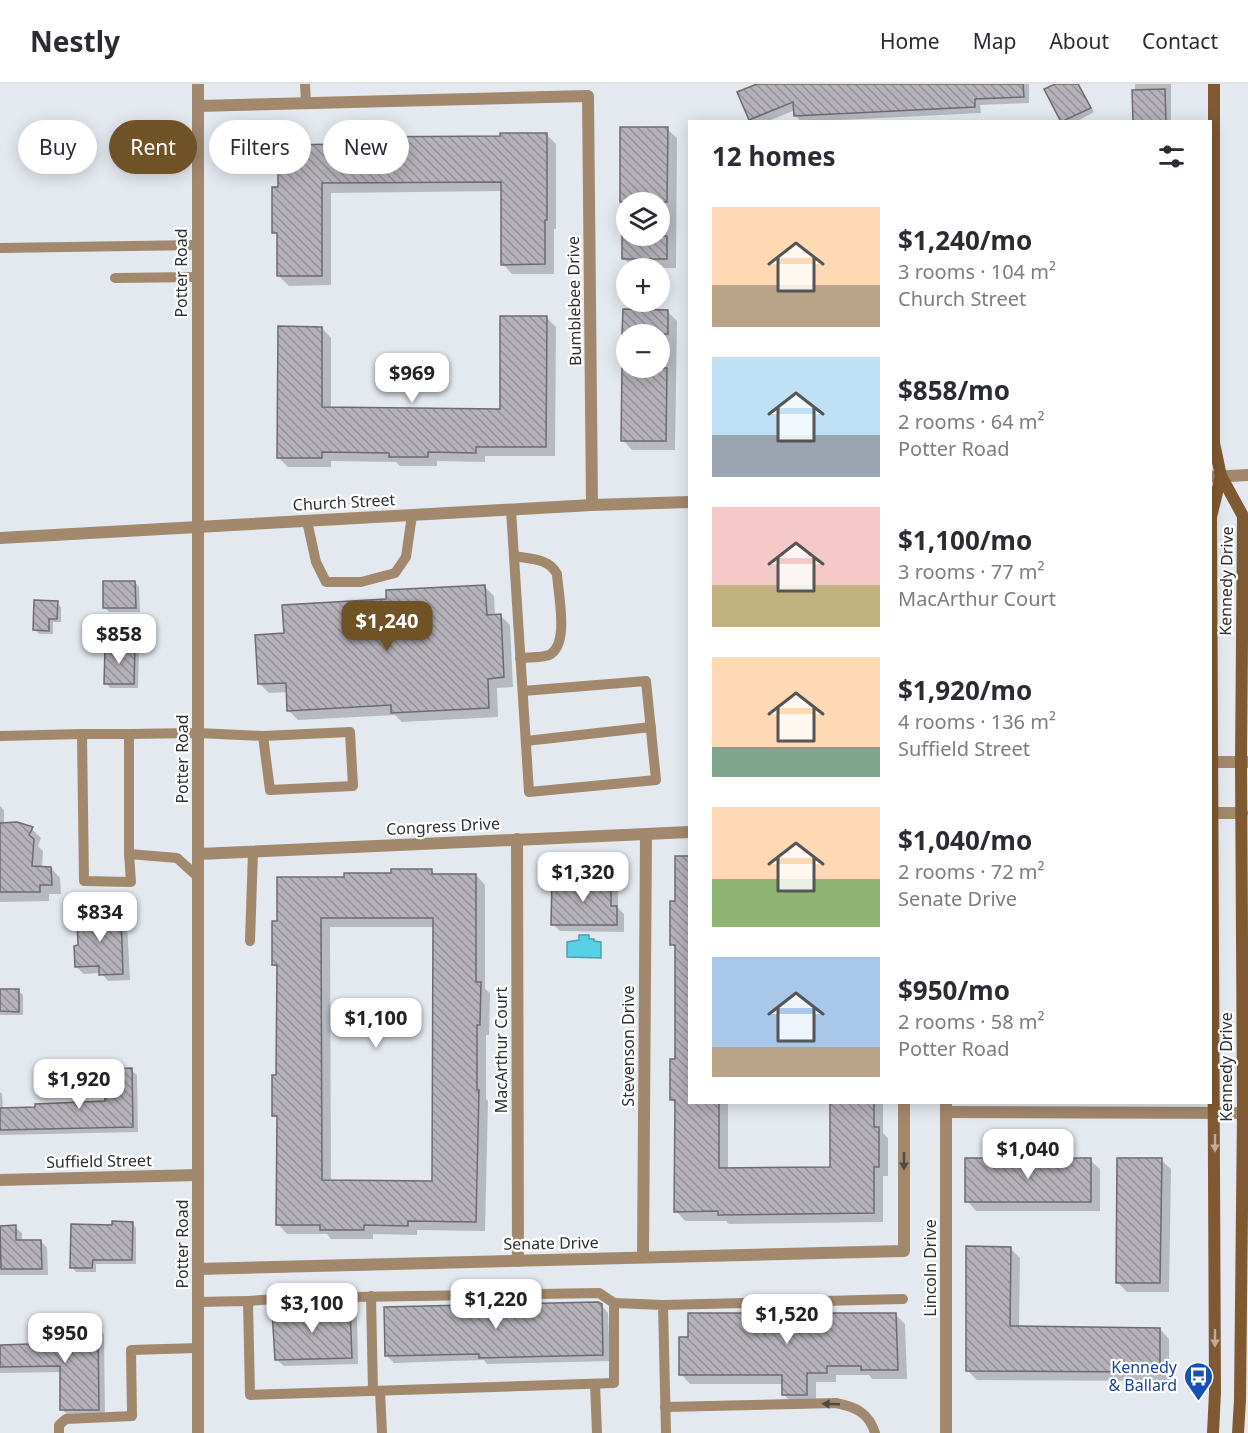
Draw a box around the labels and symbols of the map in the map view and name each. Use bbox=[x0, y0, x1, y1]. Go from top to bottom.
street label: Potter Road bbox=[170, 228, 192, 318]
street label: Bumblebee Drive bbox=[562, 236, 586, 366]
pin: $969 bbox=[376, 353, 448, 404]
street label: Church Street bbox=[292, 488, 396, 516]
street label: Kennedy Drive bbox=[1214, 526, 1238, 636]
pin: $1,240 bbox=[338, 601, 436, 652]
pin: $858 bbox=[83, 614, 155, 665]
street label: Potter Road bbox=[171, 714, 193, 804]
street label: Congress Drive bbox=[386, 812, 500, 840]
pin: $1,320 bbox=[534, 852, 632, 903]
pin: $834 bbox=[64, 892, 136, 943]
street label: Stevenson Drive bbox=[617, 985, 639, 1107]
street label: MacArthur Court bbox=[490, 987, 512, 1113]
pin: $1,100 bbox=[327, 998, 425, 1049]
street label: Kennedy Drive bbox=[1215, 1012, 1237, 1122]
pin: $1,920 bbox=[30, 1059, 128, 1110]
pin: $1,040 bbox=[979, 1129, 1077, 1180]
one-way arrow bbox=[1210, 1133, 1220, 1152]
street label: Suffield Street bbox=[46, 1149, 152, 1173]
one-way arrow bbox=[899, 1151, 909, 1170]
street label: Potter Road bbox=[171, 1199, 193, 1289]
street label: Lincoln Drive bbox=[919, 1219, 941, 1317]
street label: Senate Drive bbox=[503, 1231, 599, 1255]
pin: $1,220 bbox=[447, 1279, 545, 1330]
pin: $3,100 bbox=[263, 1283, 361, 1334]
pin: $1,520 bbox=[738, 1294, 836, 1345]
pin: $950 bbox=[29, 1313, 101, 1364]
one-way arrow bbox=[1210, 1328, 1220, 1347]
place label: Kennedy & Ballard bbox=[1108, 1356, 1178, 1396]
bus stop icon: Kennedy & Ballard bbox=[1182, 1360, 1214, 1402]
one-way arrow bbox=[822, 1399, 841, 1409]

